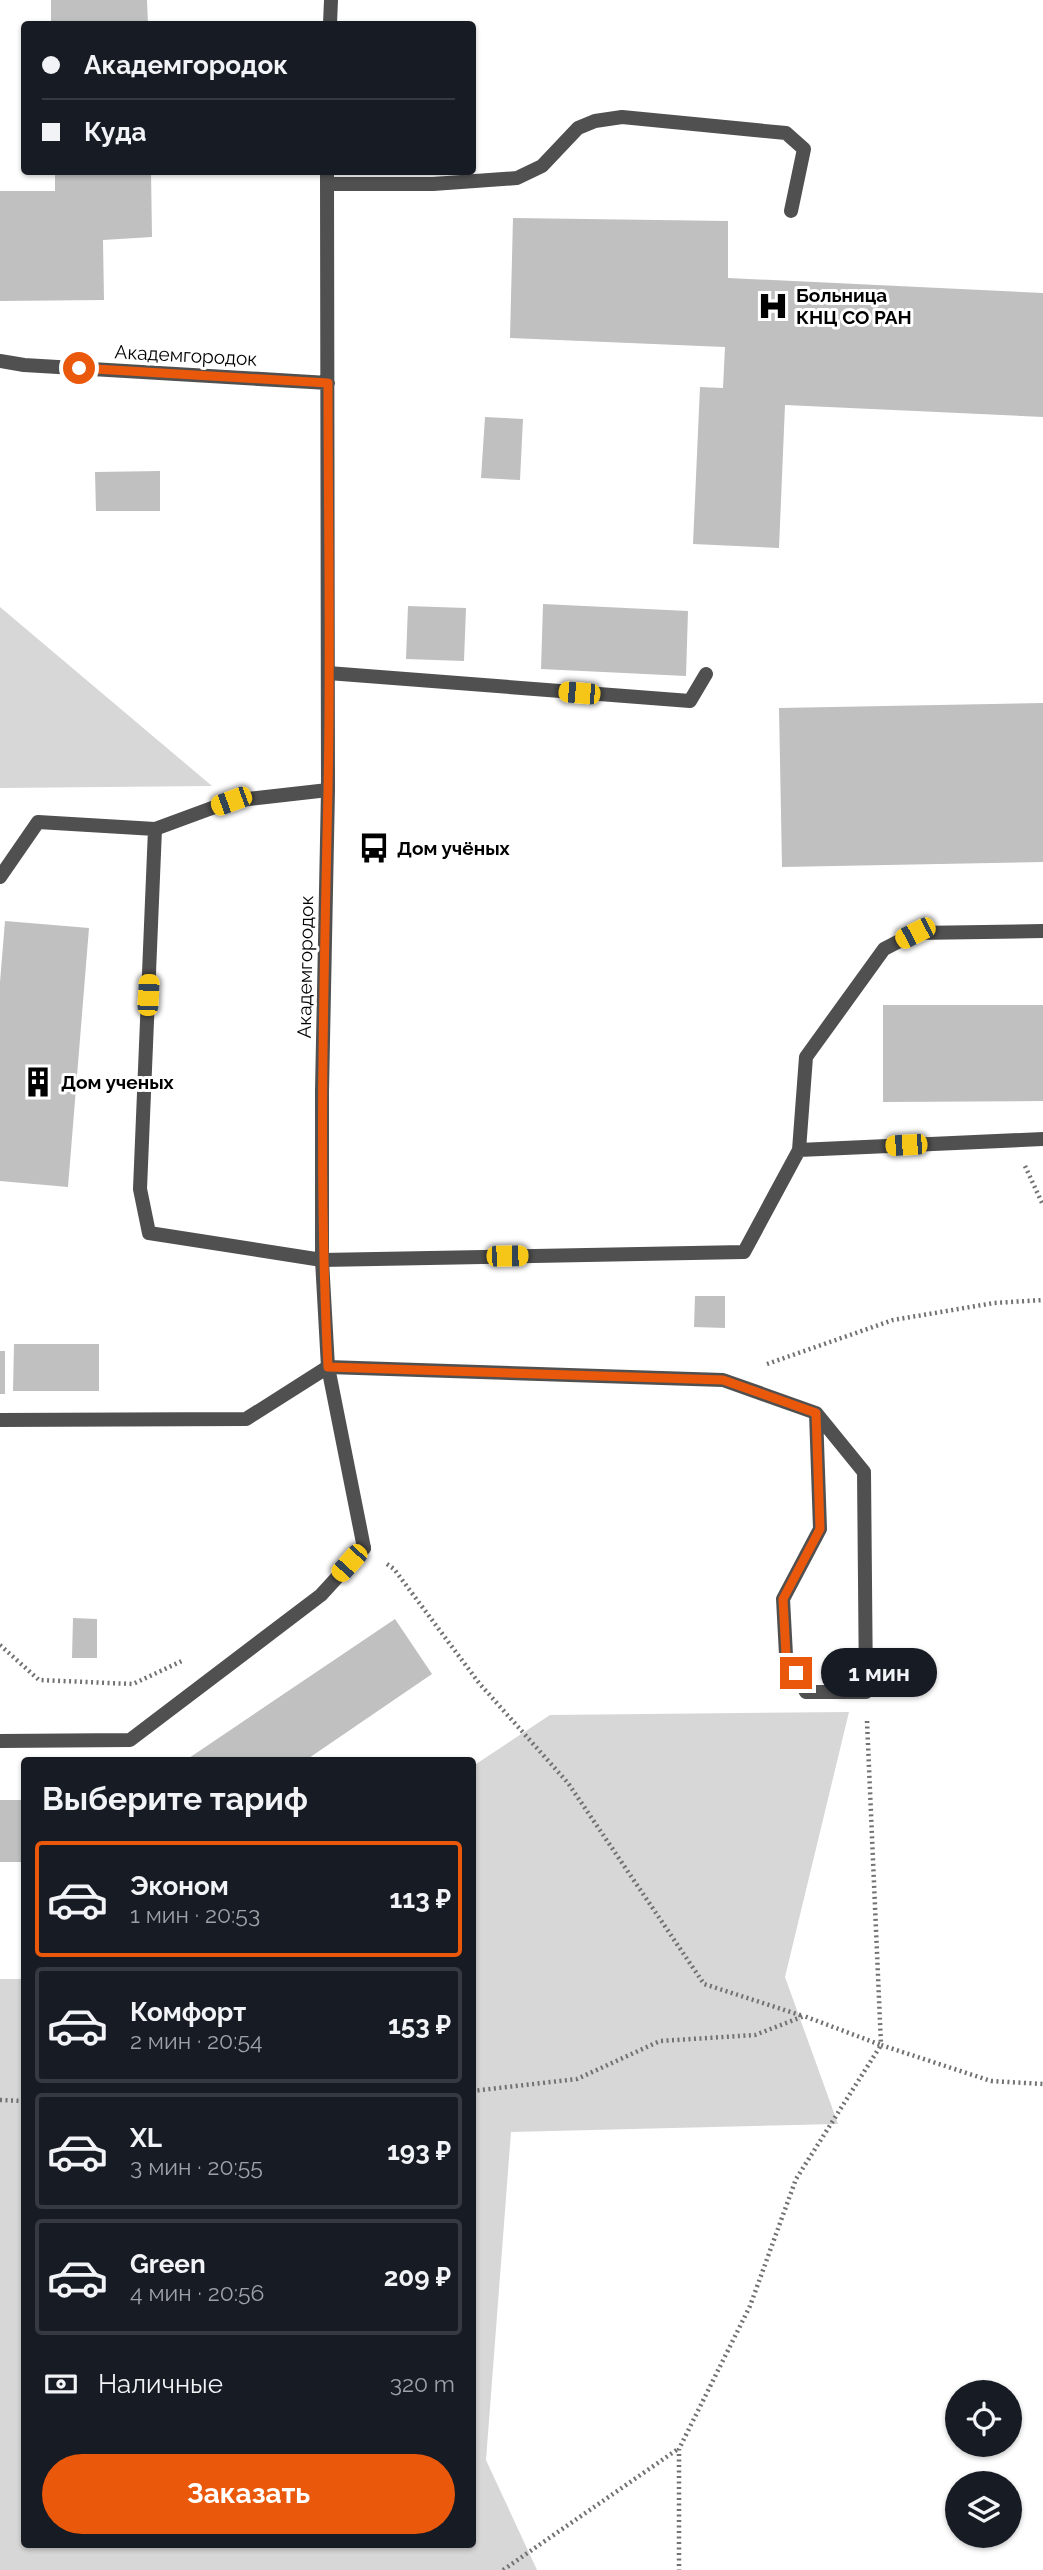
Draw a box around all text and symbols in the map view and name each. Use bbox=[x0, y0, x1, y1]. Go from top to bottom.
text: Академгородок bbox=[84, 50, 288, 80]
text: Куда bbox=[84, 117, 147, 147]
place label: Больница КНЦ СО РАН bbox=[796, 284, 912, 328]
hospital icon: Больница КНЦ СО РАН bbox=[756, 289, 790, 323]
street label: Академгородок bbox=[114, 340, 258, 370]
route start bbox=[63, 352, 95, 384]
car bbox=[558, 681, 601, 705]
car bbox=[208, 784, 255, 818]
bus stop icon: Дом учёных bbox=[357, 831, 391, 865]
place label: Дом учёных bbox=[397, 837, 511, 859]
street label: Академгородок bbox=[293, 895, 317, 1039]
car bbox=[892, 914, 939, 952]
car bbox=[137, 973, 160, 1017]
building icon: Дом ученых bbox=[21, 1065, 55, 1099]
place label: Дом ученых bbox=[61, 1071, 175, 1093]
car bbox=[885, 1133, 928, 1157]
car bbox=[486, 1245, 529, 1267]
car bbox=[328, 1540, 371, 1586]
callout: 1 мин bbox=[820, 1648, 936, 1698]
route end bbox=[780, 1657, 812, 1689]
text: 1 мин bbox=[848, 1659, 910, 1686]
text: Выберите тариф bbox=[42, 1780, 308, 1817]
icon: car bbox=[46, 1868, 109, 1931]
text: Эконом bbox=[130, 1871, 229, 1901]
text: 113 ₽ bbox=[389, 1884, 451, 1914]
text: 1 мин · 20:53 bbox=[130, 1901, 260, 1928]
icon: car bbox=[46, 1994, 109, 2057]
text: Комфорт bbox=[130, 1997, 246, 2027]
text: 153 ₽ bbox=[388, 2010, 451, 2040]
text: 2 мин · 20:54 bbox=[130, 2027, 263, 2054]
icon: car bbox=[46, 2120, 109, 2183]
text: XL bbox=[130, 2123, 162, 2153]
text: 193 ₽ bbox=[387, 2136, 451, 2166]
text: 3 мин · 20:55 bbox=[130, 2153, 263, 2180]
icon: car bbox=[46, 2246, 109, 2309]
text: Green bbox=[130, 2249, 206, 2279]
text: 209 ₽ bbox=[384, 2262, 451, 2292]
text: 4 мин · 20:56 bbox=[130, 2279, 264, 2306]
icon: cash bbox=[42, 2365, 80, 2403]
text: Наличные bbox=[98, 2369, 223, 2399]
text: 320 m bbox=[390, 2370, 455, 2397]
map controls bbox=[945, 2380, 1022, 2548]
button: locate bbox=[945, 2380, 1022, 2457]
button: Заказать bbox=[42, 2454, 455, 2534]
button: layers bbox=[945, 2471, 1022, 2548]

